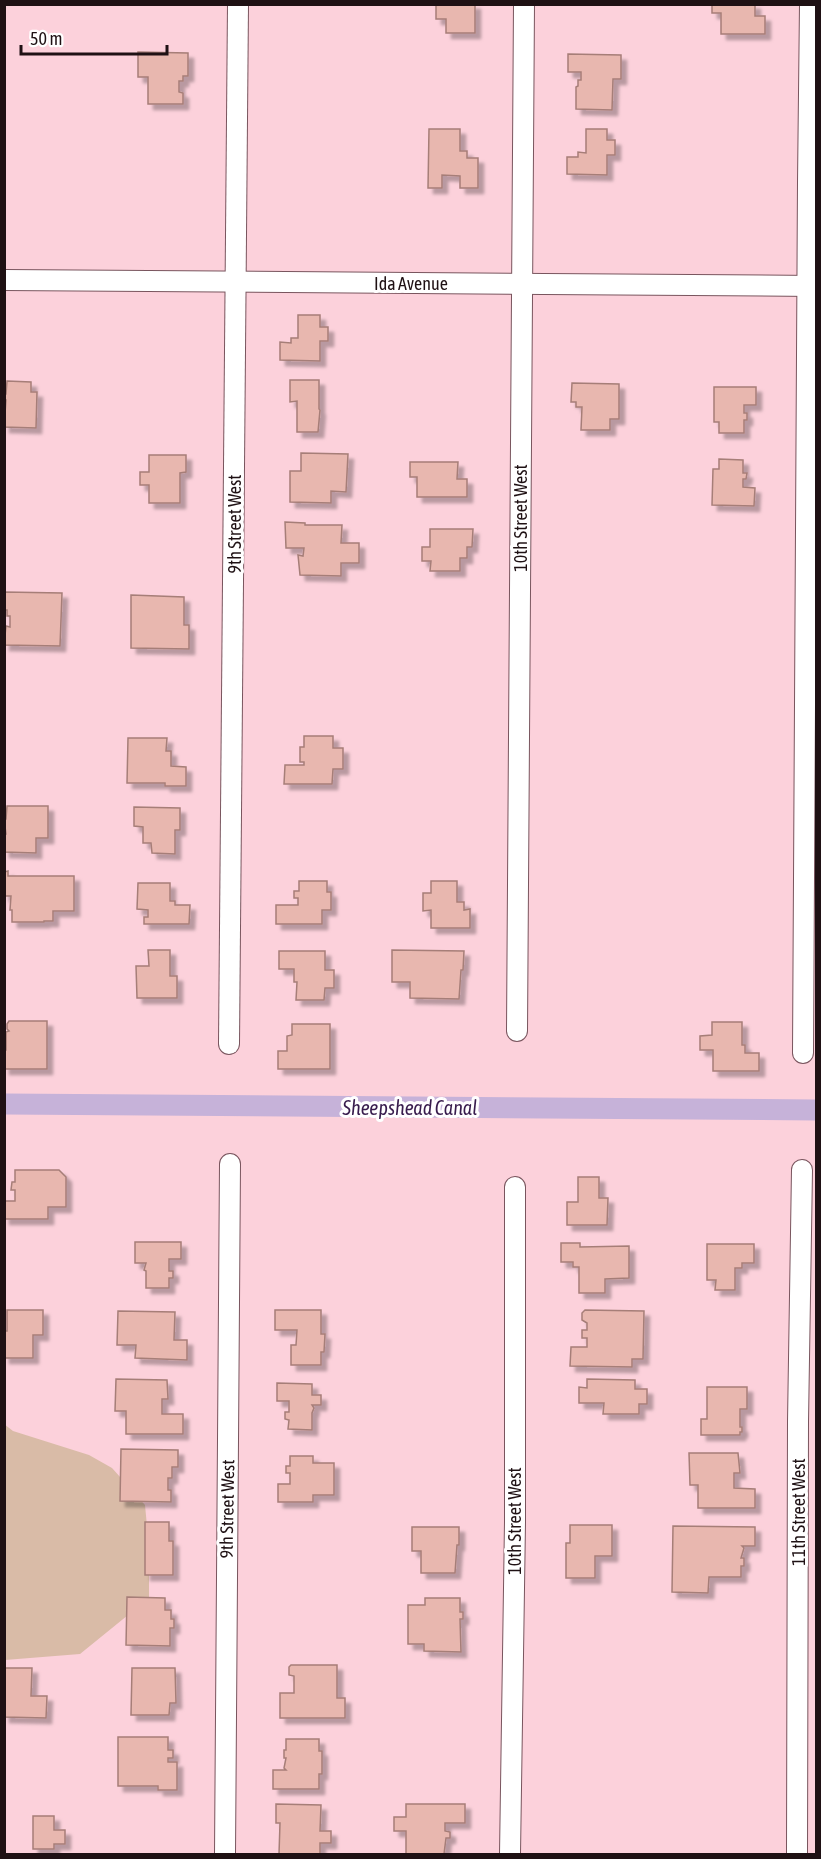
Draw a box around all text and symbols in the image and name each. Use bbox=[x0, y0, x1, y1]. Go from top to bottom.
scale bar bbox=[21, 18, 166, 56]
text: 50 m bbox=[30, 28, 62, 49]
street label: Ida Avenue bbox=[374, 273, 448, 294]
street label: 10th Street West bbox=[510, 464, 531, 572]
street label: 9th Street West bbox=[224, 474, 245, 574]
water label: Sheepshead Canal bbox=[342, 1096, 477, 1119]
street label: 11th Street West bbox=[788, 1458, 809, 1566]
street label: 9th Street West bbox=[216, 1459, 238, 1559]
street label: 10th Street West bbox=[504, 1467, 525, 1575]

